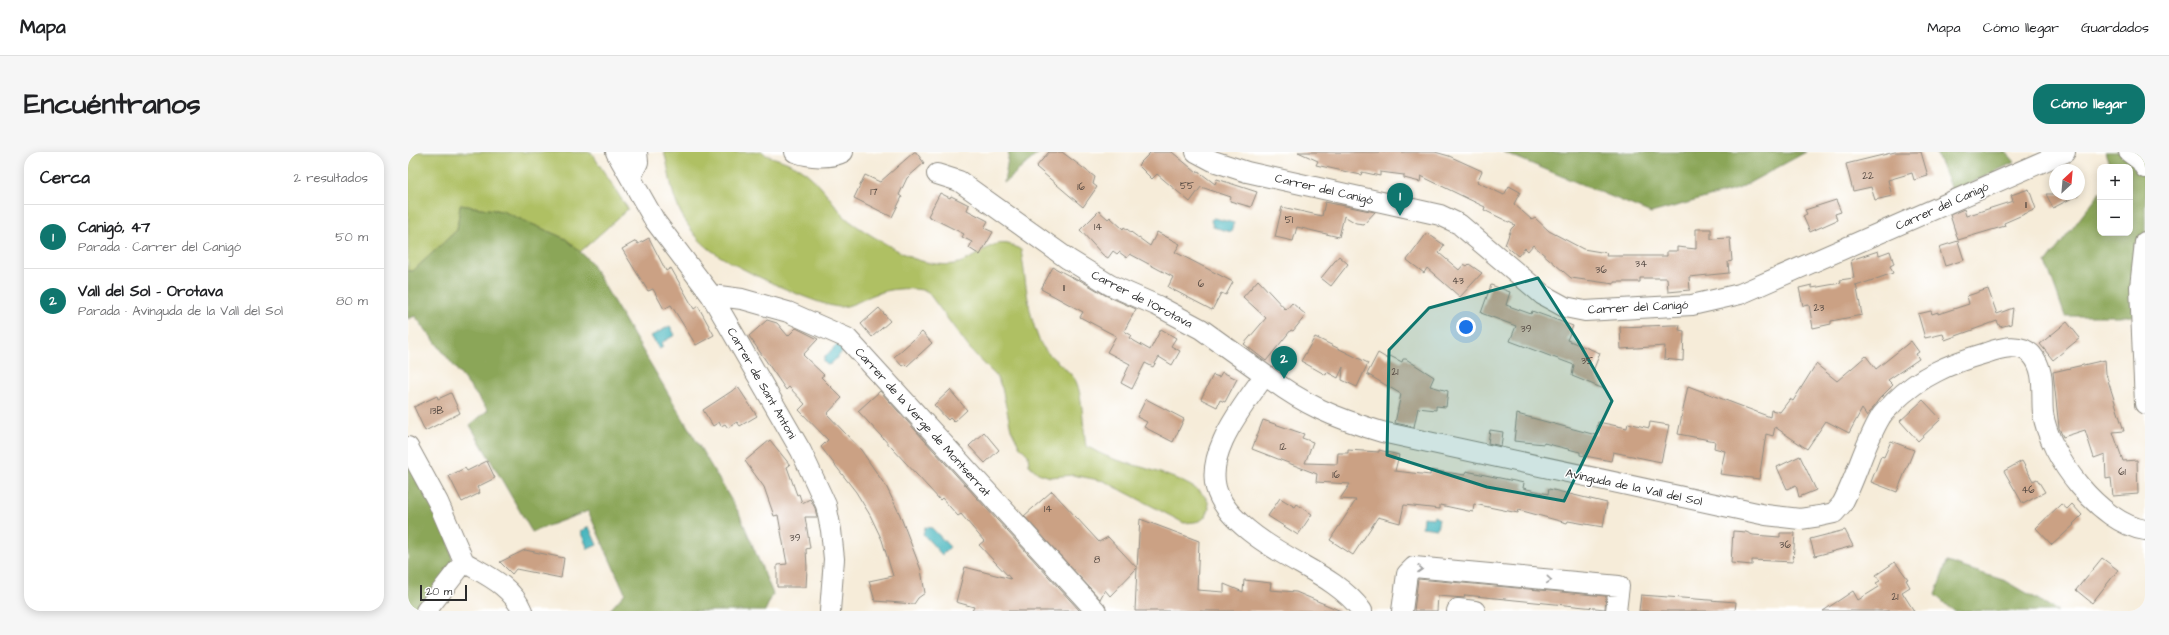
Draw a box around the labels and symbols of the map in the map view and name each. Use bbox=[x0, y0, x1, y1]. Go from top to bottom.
north arrow bbox=[2049, 164, 2085, 200]
house number: 22 bbox=[1862, 169, 1874, 183]
street label: Carrer del Canigó bbox=[1273, 170, 1375, 210]
street label: Carrer del Canigó bbox=[1893, 178, 1992, 236]
house number: 55 bbox=[1180, 179, 1194, 193]
house number: 16 bbox=[1077, 180, 1085, 194]
pin: 1 bbox=[1387, 183, 1413, 216]
house number: 17 bbox=[870, 185, 878, 199]
house number: 11 bbox=[2025, 198, 2028, 212]
house number: 51 bbox=[1285, 213, 1294, 227]
house number: 14 bbox=[1094, 220, 1102, 234]
house number: 34 bbox=[1635, 257, 1647, 271]
house number: 36 bbox=[1595, 263, 1607, 277]
street label: Carrer de l'Orotava bbox=[1088, 267, 1195, 332]
house number: 43 bbox=[1452, 274, 1464, 288]
house number: 6 bbox=[1198, 277, 1205, 291]
house number: 11 bbox=[1063, 281, 1066, 295]
street label: Carrer del Canigó bbox=[1587, 296, 1689, 320]
house number: 23 bbox=[1814, 301, 1824, 315]
your location bbox=[1456, 317, 1476, 337]
house number: 39 bbox=[1521, 322, 1532, 336]
street label: Carrer de Sant Antoni bbox=[723, 325, 800, 442]
street label: Carrer de la Verge de Montserrat bbox=[850, 344, 995, 502]
pin: 2 bbox=[1271, 346, 1297, 379]
house number: 35 bbox=[1581, 354, 1593, 368]
house number: 21 bbox=[1391, 365, 1399, 379]
house number: 13B bbox=[430, 404, 444, 418]
house number: 12 bbox=[1279, 440, 1287, 454]
street label: Avinguda de la Vall del Sol bbox=[1564, 465, 1704, 511]
house number: 61 bbox=[2118, 465, 2126, 479]
house number: 16 bbox=[1332, 468, 1340, 482]
house number: 46 bbox=[2021, 483, 2035, 497]
house number: 14 bbox=[1044, 502, 1052, 516]
house number: 39 bbox=[790, 531, 801, 545]
house number: 36 bbox=[1779, 538, 1791, 552]
house number: 8 bbox=[1094, 553, 1101, 567]
one-way arrow bbox=[1417, 564, 1423, 573]
one-way arrow bbox=[1546, 575, 1553, 584]
scale bar bbox=[420, 583, 467, 602]
house number: 21 bbox=[1891, 590, 1899, 604]

